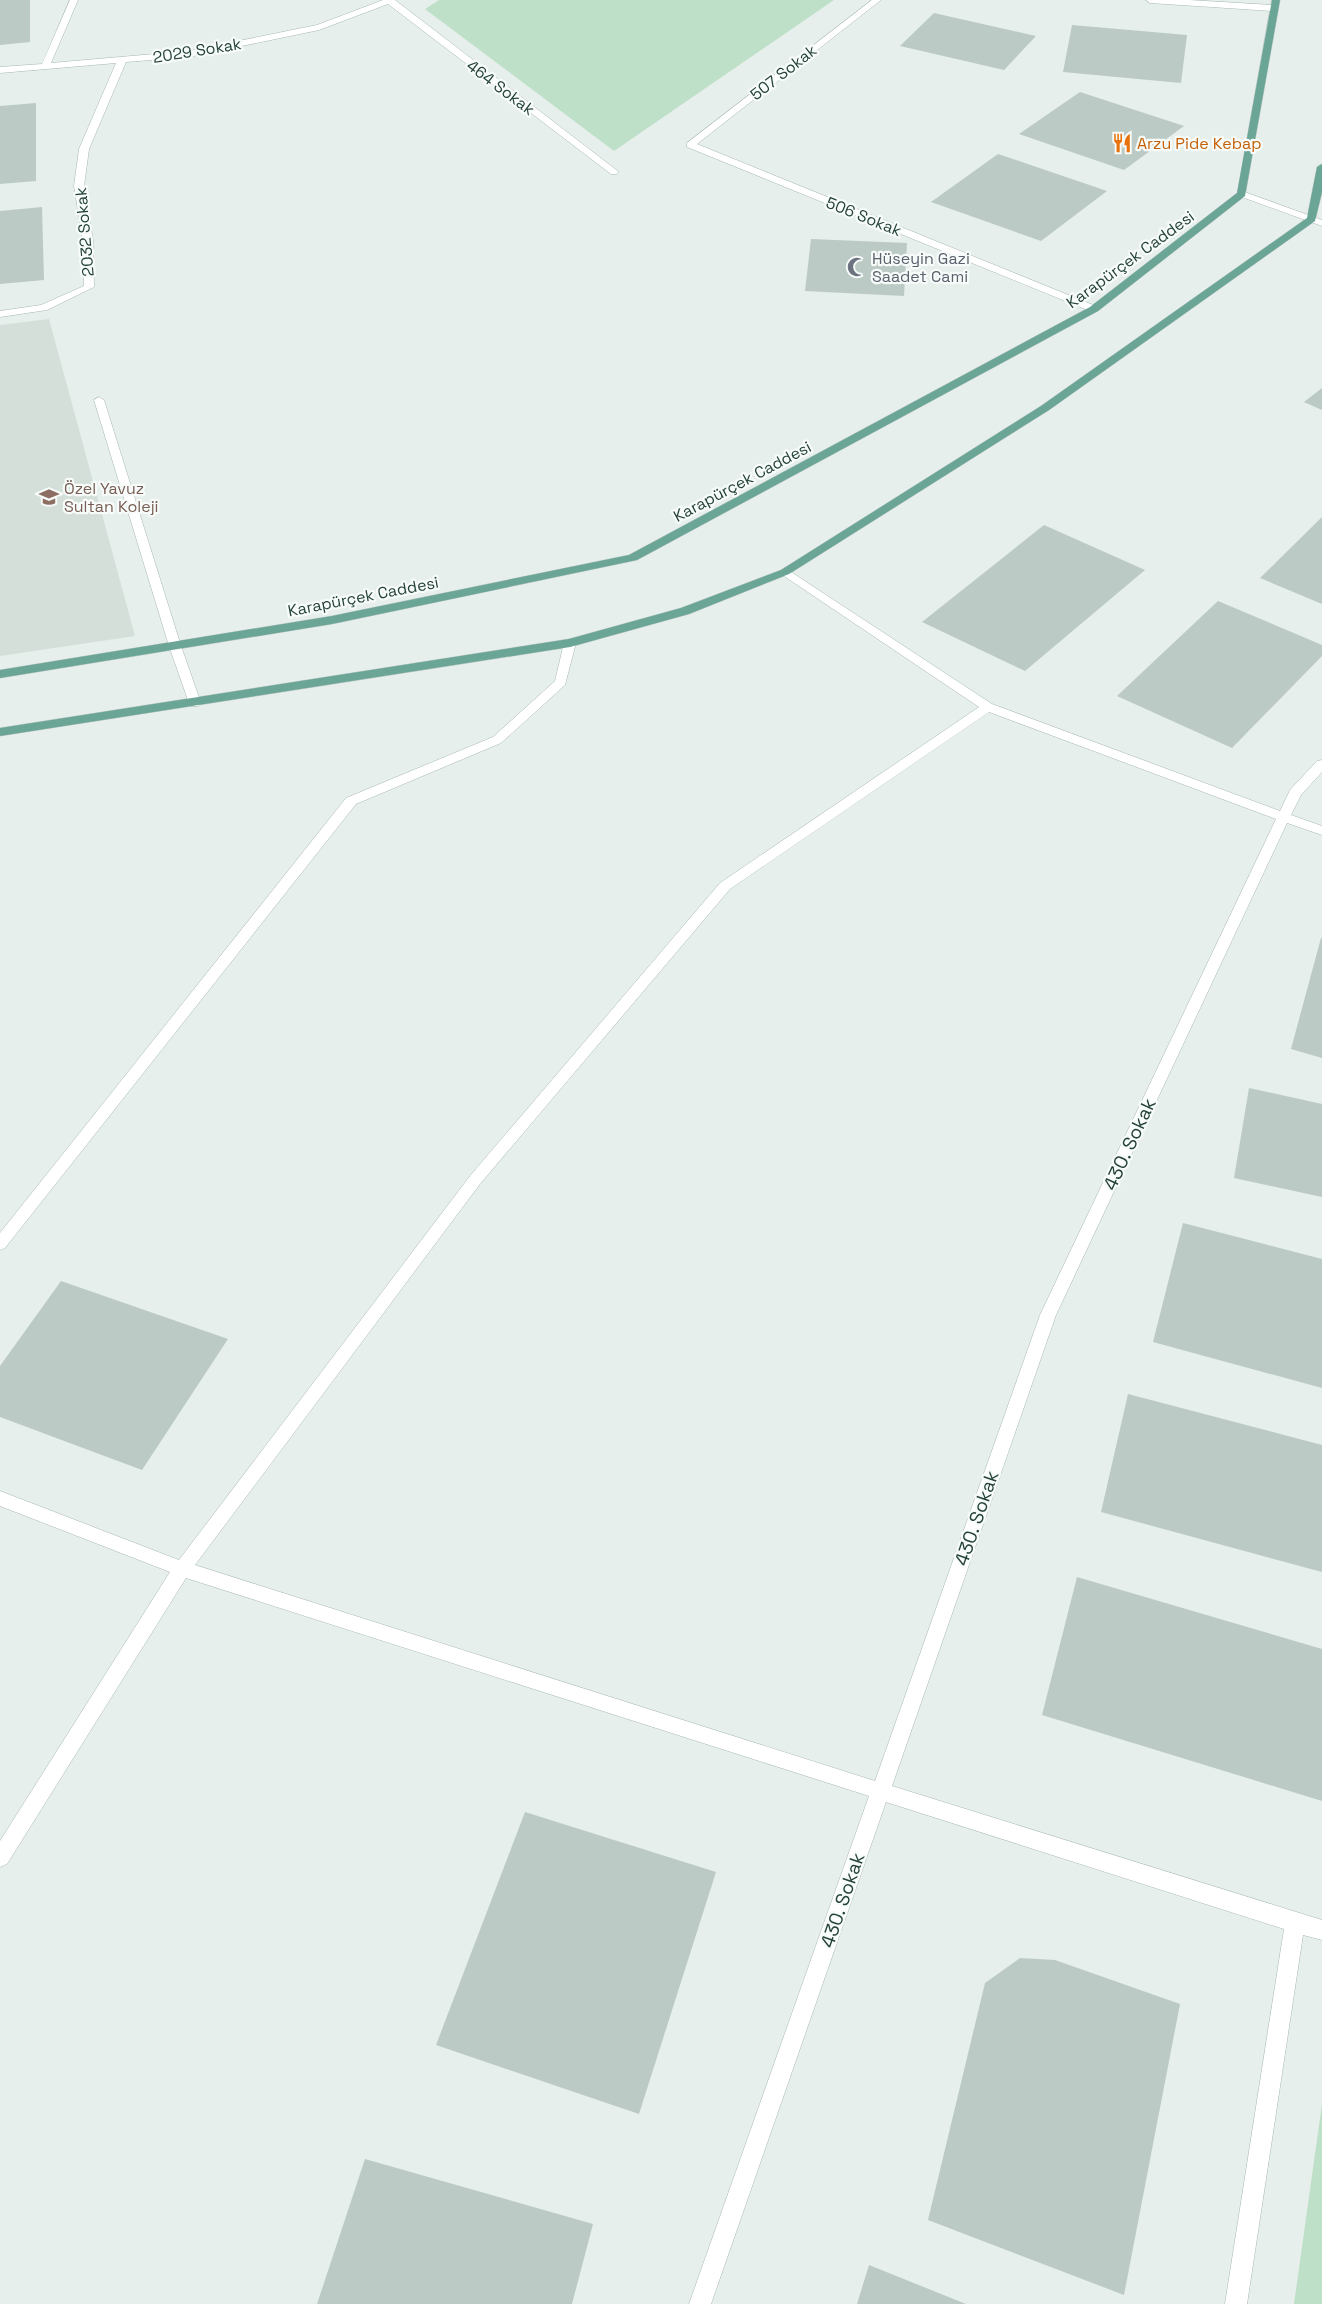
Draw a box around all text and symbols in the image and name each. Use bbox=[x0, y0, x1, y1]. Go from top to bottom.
street label: 2029 Sokak bbox=[151, 33, 243, 68]
street label: 507 Sokak bbox=[746, 40, 821, 105]
street label: 464 Sokak bbox=[463, 55, 539, 120]
restaurant icon: Arzu Pide Kebap bbox=[1111, 132, 1133, 154]
place label: Arzu Pide Kebap bbox=[1137, 133, 1262, 154]
street label: 2032 Sokak bbox=[70, 186, 99, 277]
street label: 506 Sokak bbox=[823, 192, 905, 241]
street label: Karapürçek Caddesi bbox=[1062, 206, 1198, 313]
place label: Hüseyin Gazi Saadet Cami bbox=[872, 248, 970, 287]
mosque icon: Hüseyin Gazi Saadet Cami bbox=[846, 256, 868, 278]
street label: Karapürçek Caddesi bbox=[670, 436, 815, 527]
place label: Özel Yavuz Sultan Koleji bbox=[64, 478, 159, 517]
school or university icon: Özel Yavuz Sultan Koleji bbox=[38, 486, 60, 508]
street label: Karapürçek Caddesi bbox=[286, 572, 440, 621]
street label: 430. Sokak bbox=[1097, 1094, 1162, 1194]
street label: 430. Sokak bbox=[949, 1467, 1004, 1569]
street label: 430. Sokak bbox=[815, 1849, 870, 1951]

